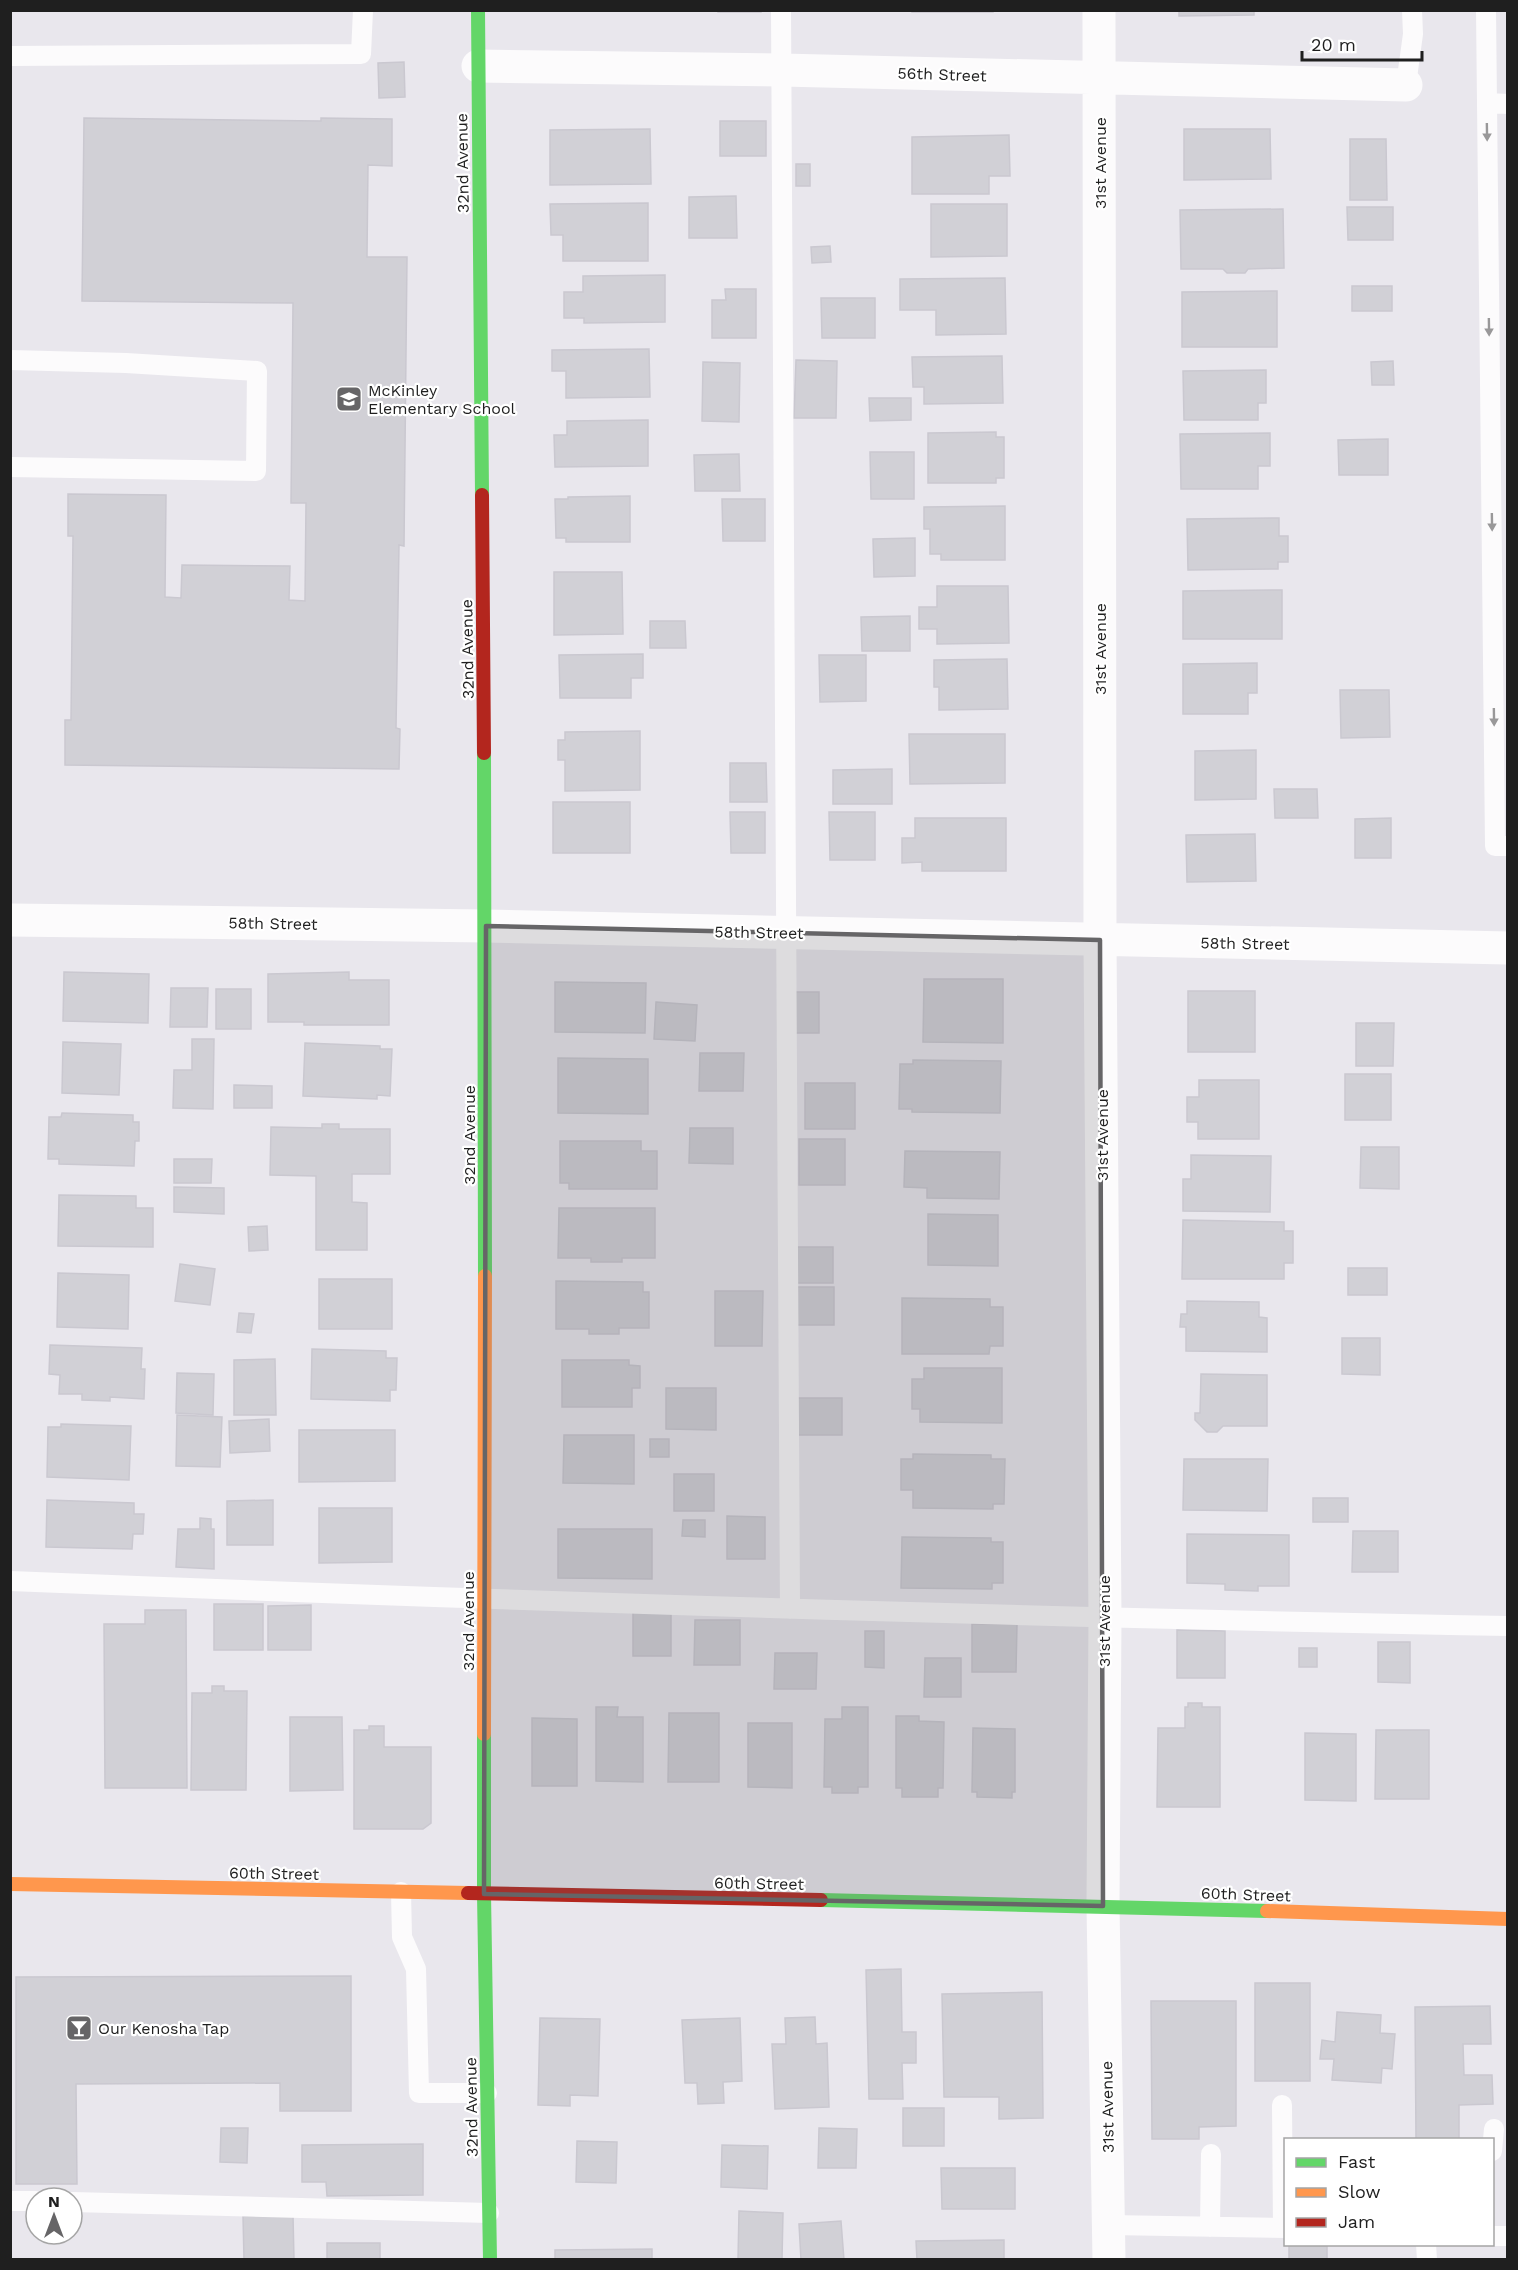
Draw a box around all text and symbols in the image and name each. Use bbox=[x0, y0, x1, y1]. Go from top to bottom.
scale bar bbox=[1302, 24, 1422, 62]
text: 20 m bbox=[1311, 34, 1356, 55]
street label: 56th Street bbox=[897, 63, 987, 86]
street label: 32nd Avenue bbox=[452, 113, 473, 213]
street label: 31st Avenue bbox=[1091, 117, 1110, 209]
one-way arrow bbox=[1482, 122, 1492, 141]
one-way arrow bbox=[1484, 317, 1494, 336]
place label: McKinley Elementary School bbox=[368, 381, 516, 418]
school or university icon: McKinley Elementary School bbox=[334, 384, 364, 414]
one-way arrow bbox=[1487, 512, 1496, 531]
street label: 32nd Avenue bbox=[457, 599, 478, 699]
street label: 31st Avenue bbox=[1091, 603, 1110, 695]
one-way arrow bbox=[1489, 707, 1499, 726]
street label: 58th Street bbox=[228, 913, 318, 934]
street label: 58th Street bbox=[714, 922, 804, 943]
street label: 58th Street bbox=[1200, 933, 1290, 954]
street label: 32nd Avenue bbox=[460, 1085, 479, 1185]
street label: 31st Avenue bbox=[1093, 1089, 1112, 1181]
street label: 32nd Avenue bbox=[459, 1571, 478, 1671]
street label: 31st Avenue bbox=[1095, 1575, 1114, 1667]
street label: 60th Street bbox=[229, 1863, 319, 1884]
street label: 60th Street bbox=[714, 1873, 804, 1894]
street label: 60th Street bbox=[1201, 1883, 1292, 1906]
bar icon: Our Kenosha Tap bbox=[64, 2013, 94, 2043]
place label: Our Kenosha Tap bbox=[98, 2019, 229, 2038]
street label: 32nd Avenue bbox=[461, 2057, 482, 2157]
street label: 31st Avenue bbox=[1097, 2061, 1118, 2153]
legend bbox=[1284, 2138, 1494, 2246]
text: Fast bbox=[1338, 2151, 1376, 2172]
text: Slow bbox=[1338, 2181, 1381, 2202]
north arrow bbox=[24, 2186, 84, 2246]
text: N bbox=[48, 2192, 60, 2211]
text: Jam bbox=[1338, 2211, 1375, 2232]

